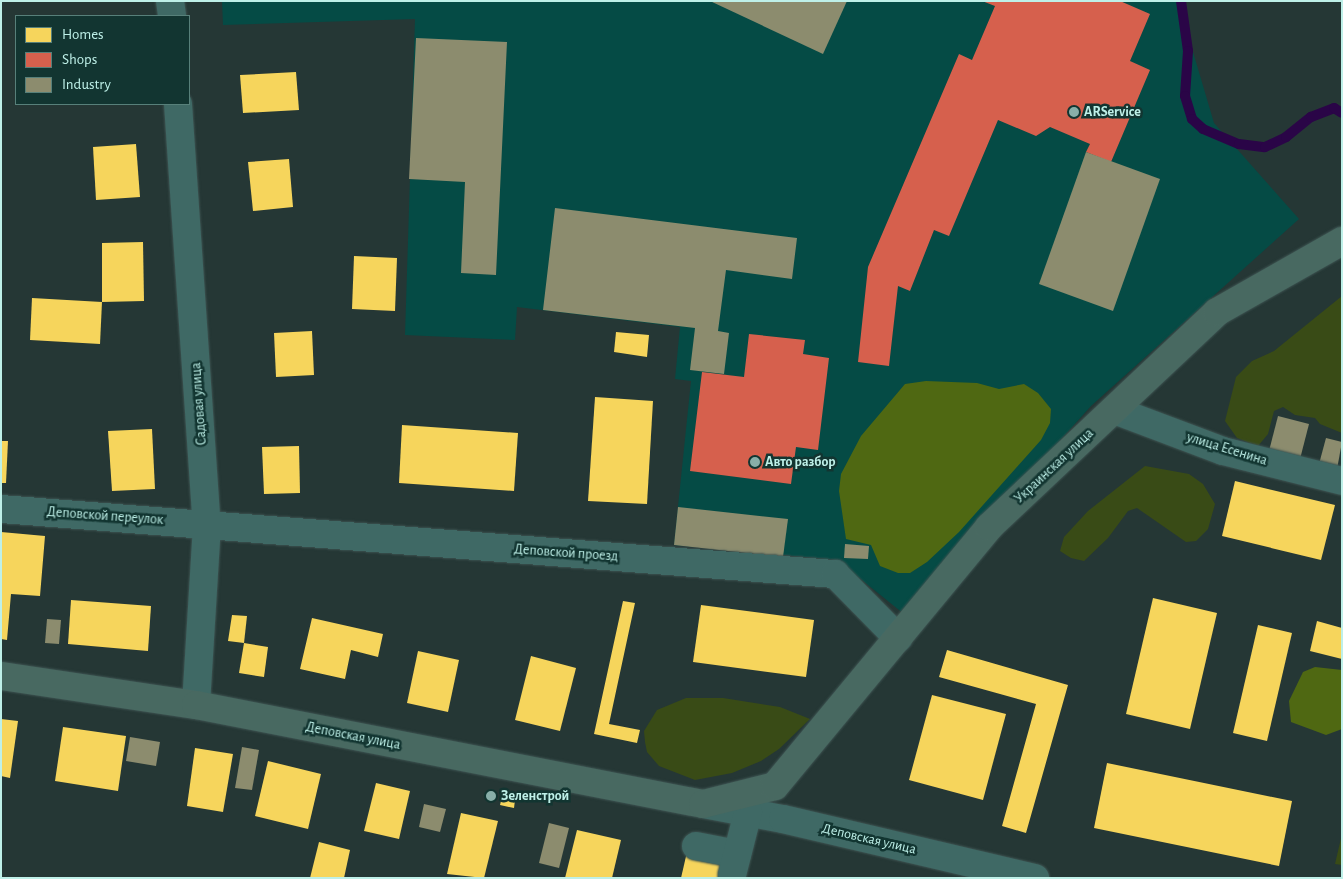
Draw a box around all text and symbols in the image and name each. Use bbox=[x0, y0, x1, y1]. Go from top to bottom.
legend bbox=[15, 15, 190, 105]
text: Homes bbox=[62, 27, 104, 42]
text: Shops bbox=[62, 52, 97, 67]
text: Industry bbox=[62, 77, 111, 92]
place label: ARService bbox=[1084, 104, 1141, 120]
marker: ARService bbox=[1068, 106, 1080, 118]
street label: Садовая улица bbox=[188, 362, 210, 446]
street label: Украинская улица bbox=[1011, 425, 1097, 507]
street label: улица Есенина bbox=[1185, 429, 1269, 469]
place label: Авто разбор bbox=[765, 454, 836, 470]
marker: Авто разбор bbox=[749, 456, 761, 468]
street label: Деповской переулок bbox=[46, 504, 164, 528]
street label: Деповской проезд bbox=[513, 541, 619, 565]
street label: Деповская улица bbox=[304, 719, 402, 753]
place label: Зеленстрой bbox=[501, 788, 569, 804]
marker: Зеленстрой bbox=[485, 790, 497, 802]
street label: Деповская улица bbox=[820, 820, 918, 858]

